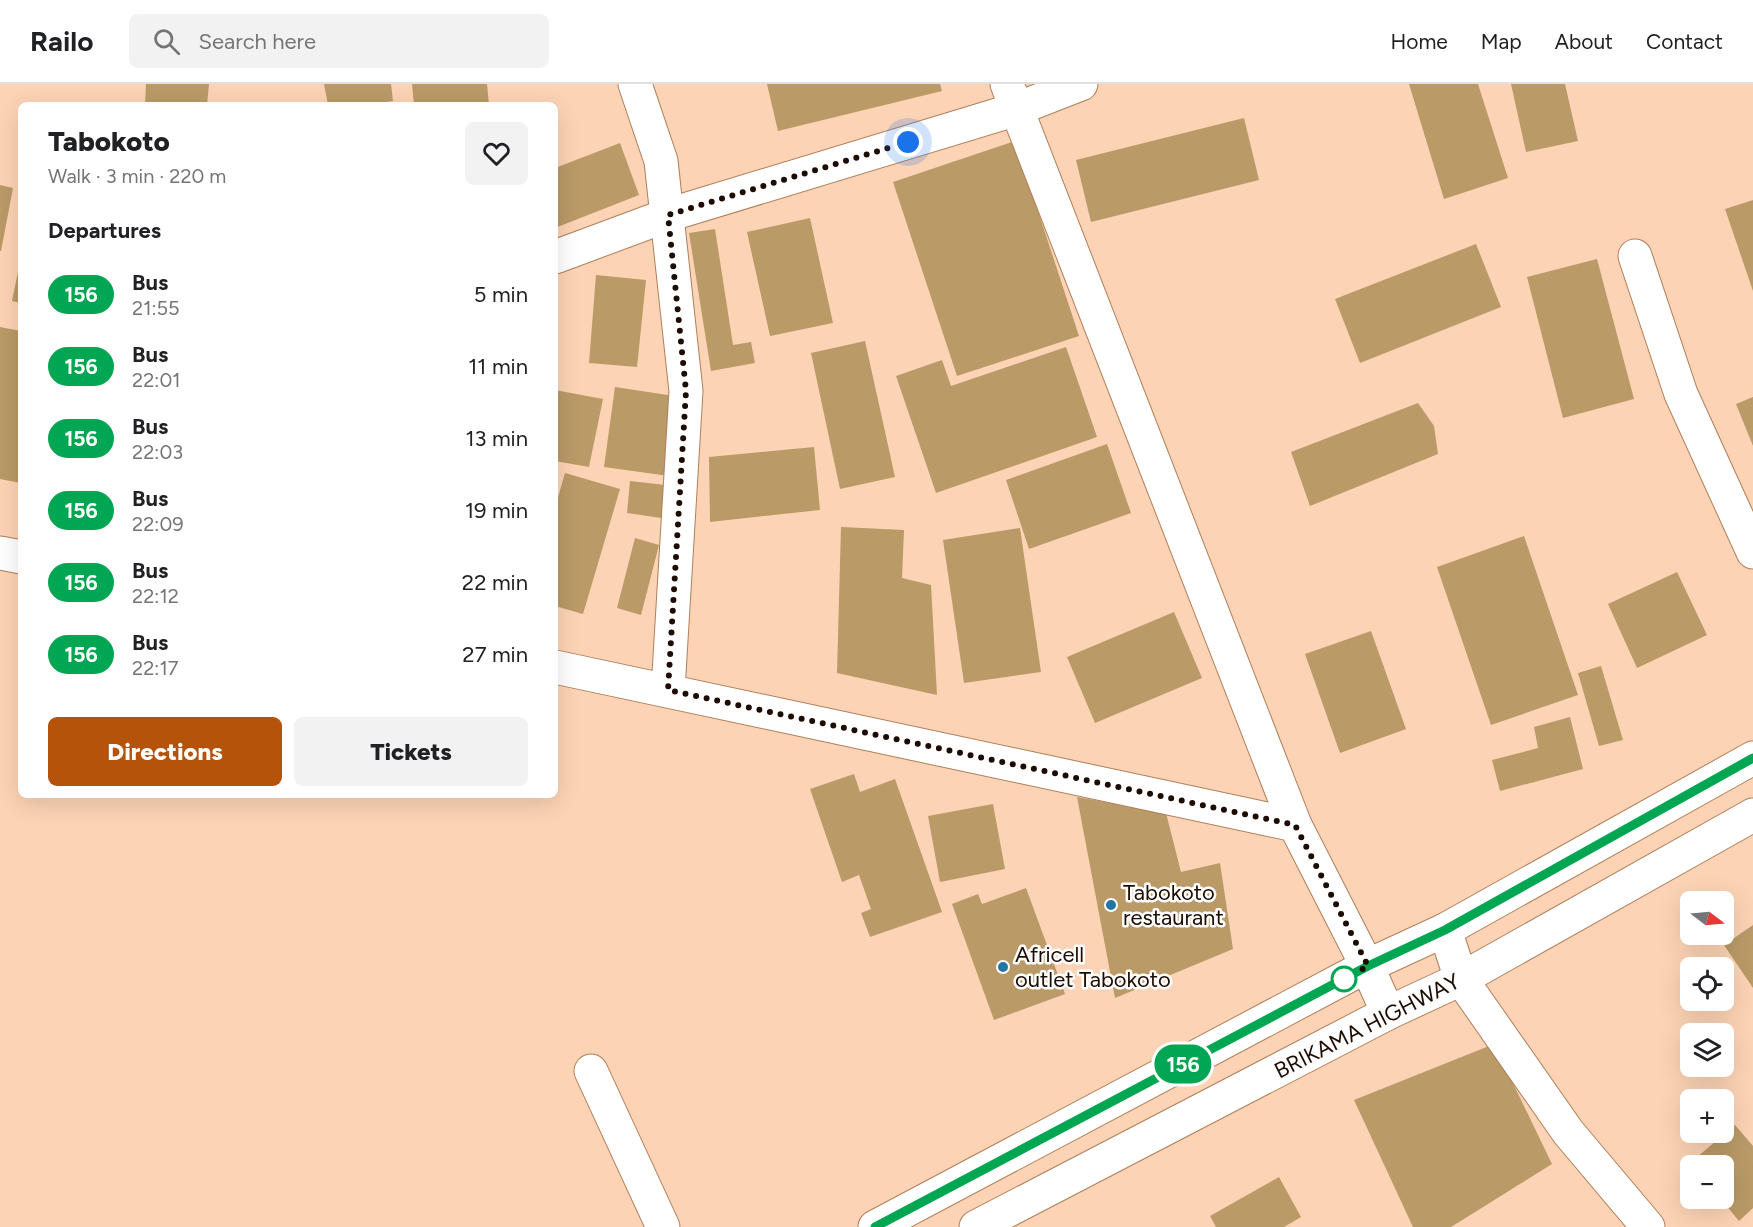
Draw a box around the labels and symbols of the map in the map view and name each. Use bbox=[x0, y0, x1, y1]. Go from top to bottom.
your location bbox=[893, 127, 923, 157]
place label: Tabokoto restaurant bbox=[1123, 879, 1224, 931]
north arrow bbox=[1680, 891, 1734, 945]
marker: Tabokoto restaurant bbox=[1104, 898, 1118, 912]
place label: Africell outlet Tabokoto bbox=[1015, 941, 1171, 993]
marker: Africell outlet Tabokoto bbox=[996, 960, 1010, 974]
unlabelled marker bbox=[1331, 966, 1357, 992]
street label: BRIKAMA HIGHWAY bbox=[1270, 967, 1465, 1084]
line badge: 156 bbox=[1148, 1044, 1218, 1084]

